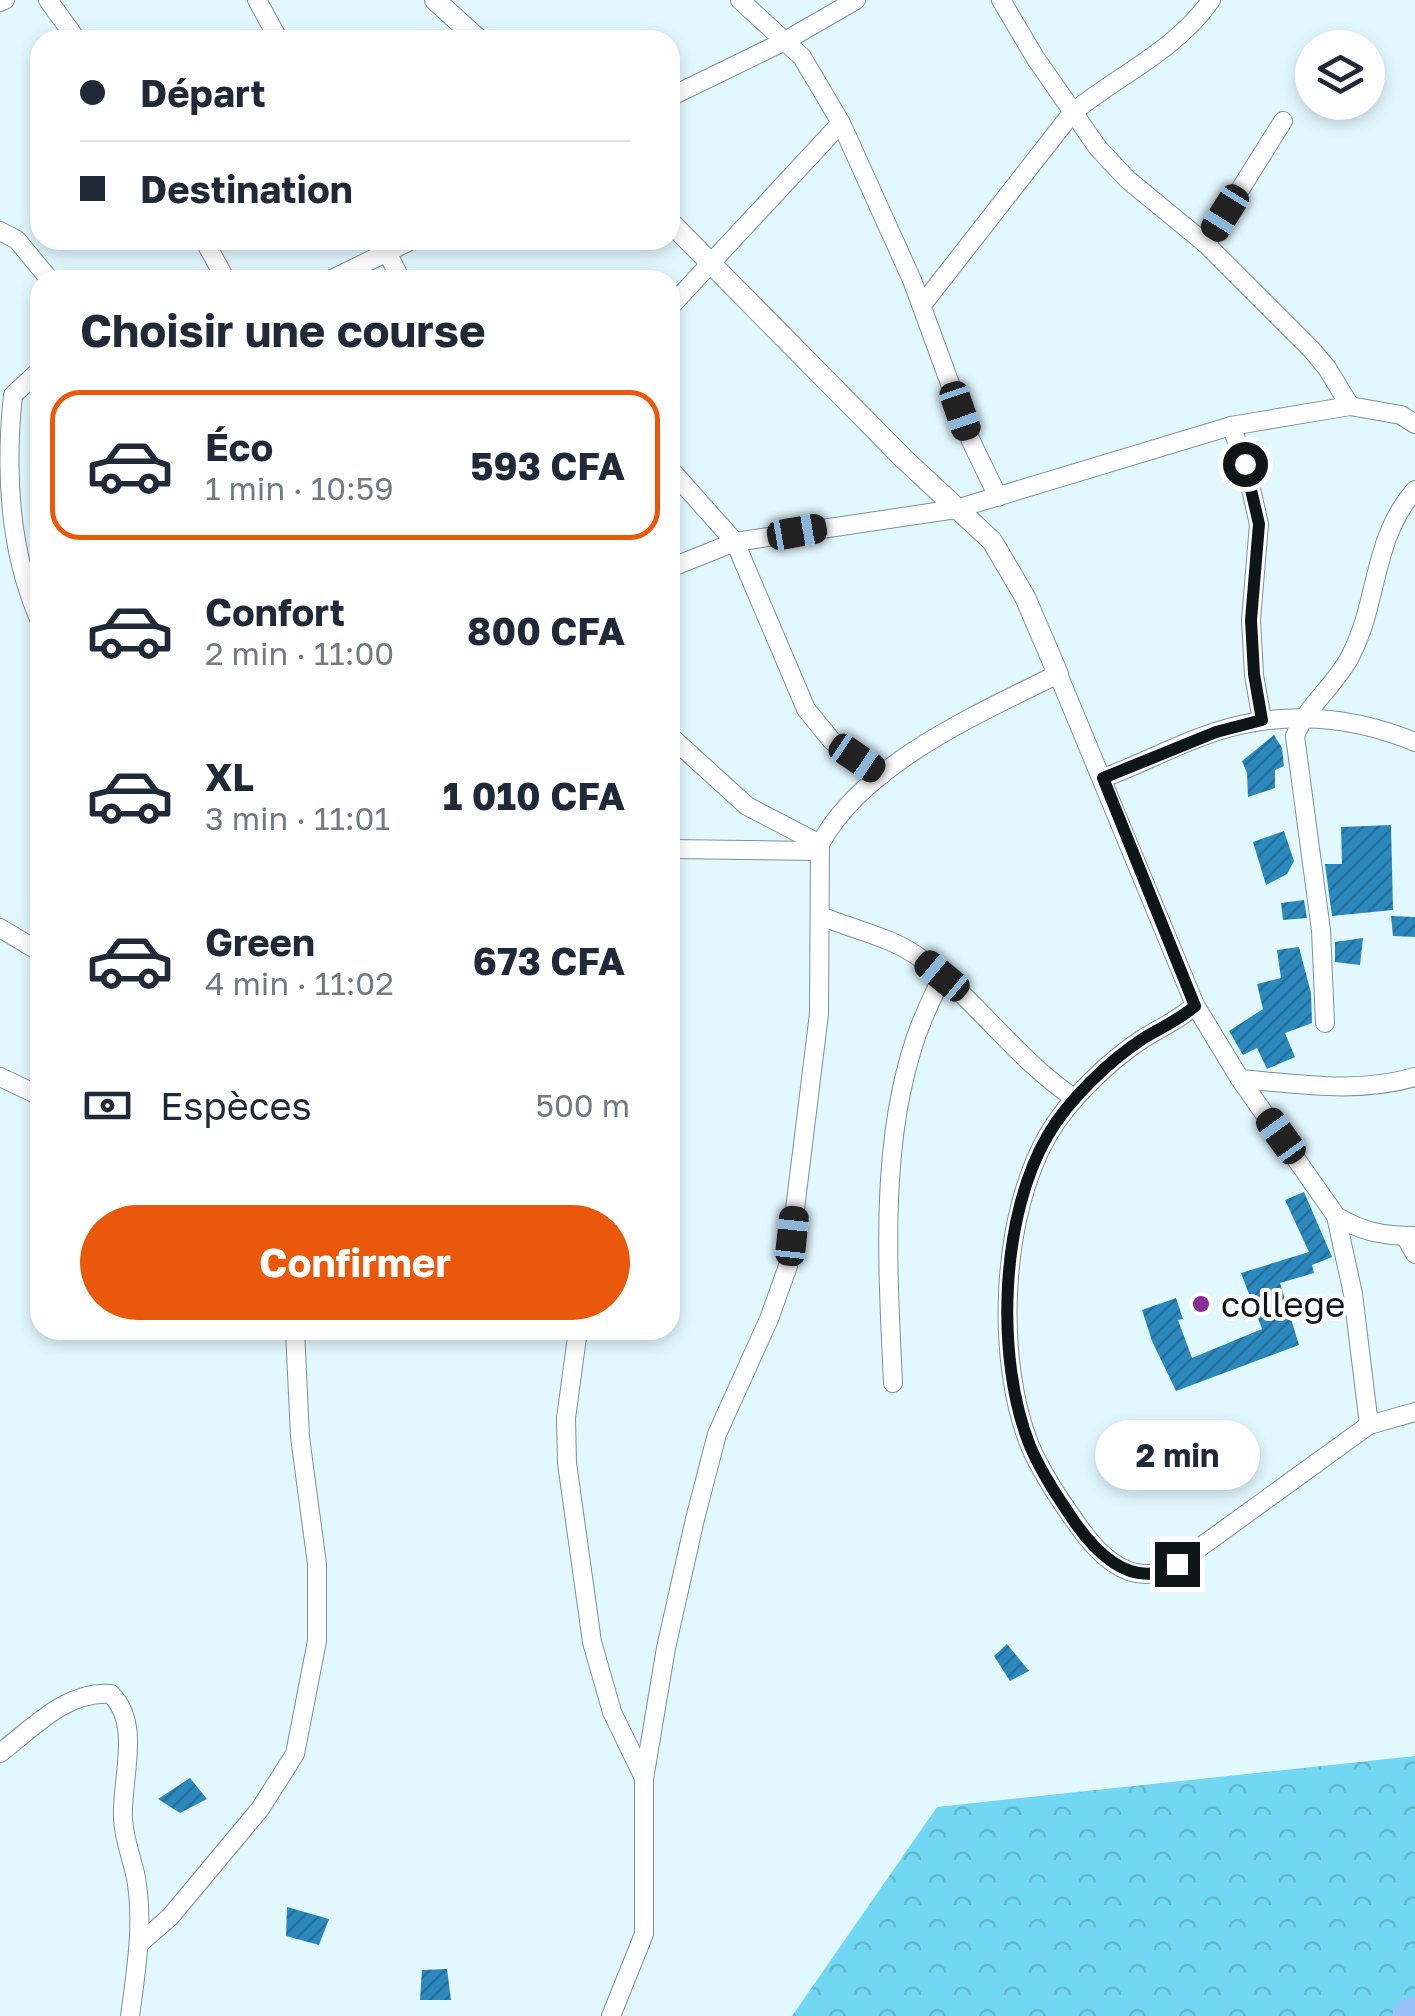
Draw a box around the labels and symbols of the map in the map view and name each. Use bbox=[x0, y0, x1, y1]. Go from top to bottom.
car bbox=[1196, 180, 1254, 246]
car bbox=[936, 378, 984, 444]
route start bbox=[1223, 442, 1268, 487]
car bbox=[765, 512, 829, 552]
car bbox=[824, 729, 890, 787]
car bbox=[909, 945, 975, 1007]
car bbox=[1251, 1103, 1311, 1169]
car bbox=[774, 1205, 810, 1267]
place label: college bbox=[1221, 1283, 1345, 1325]
marker: college bbox=[1190, 1293, 1212, 1315]
callout: 2 min bbox=[1094, 1419, 1260, 1489]
route end bbox=[1155, 1542, 1200, 1587]

